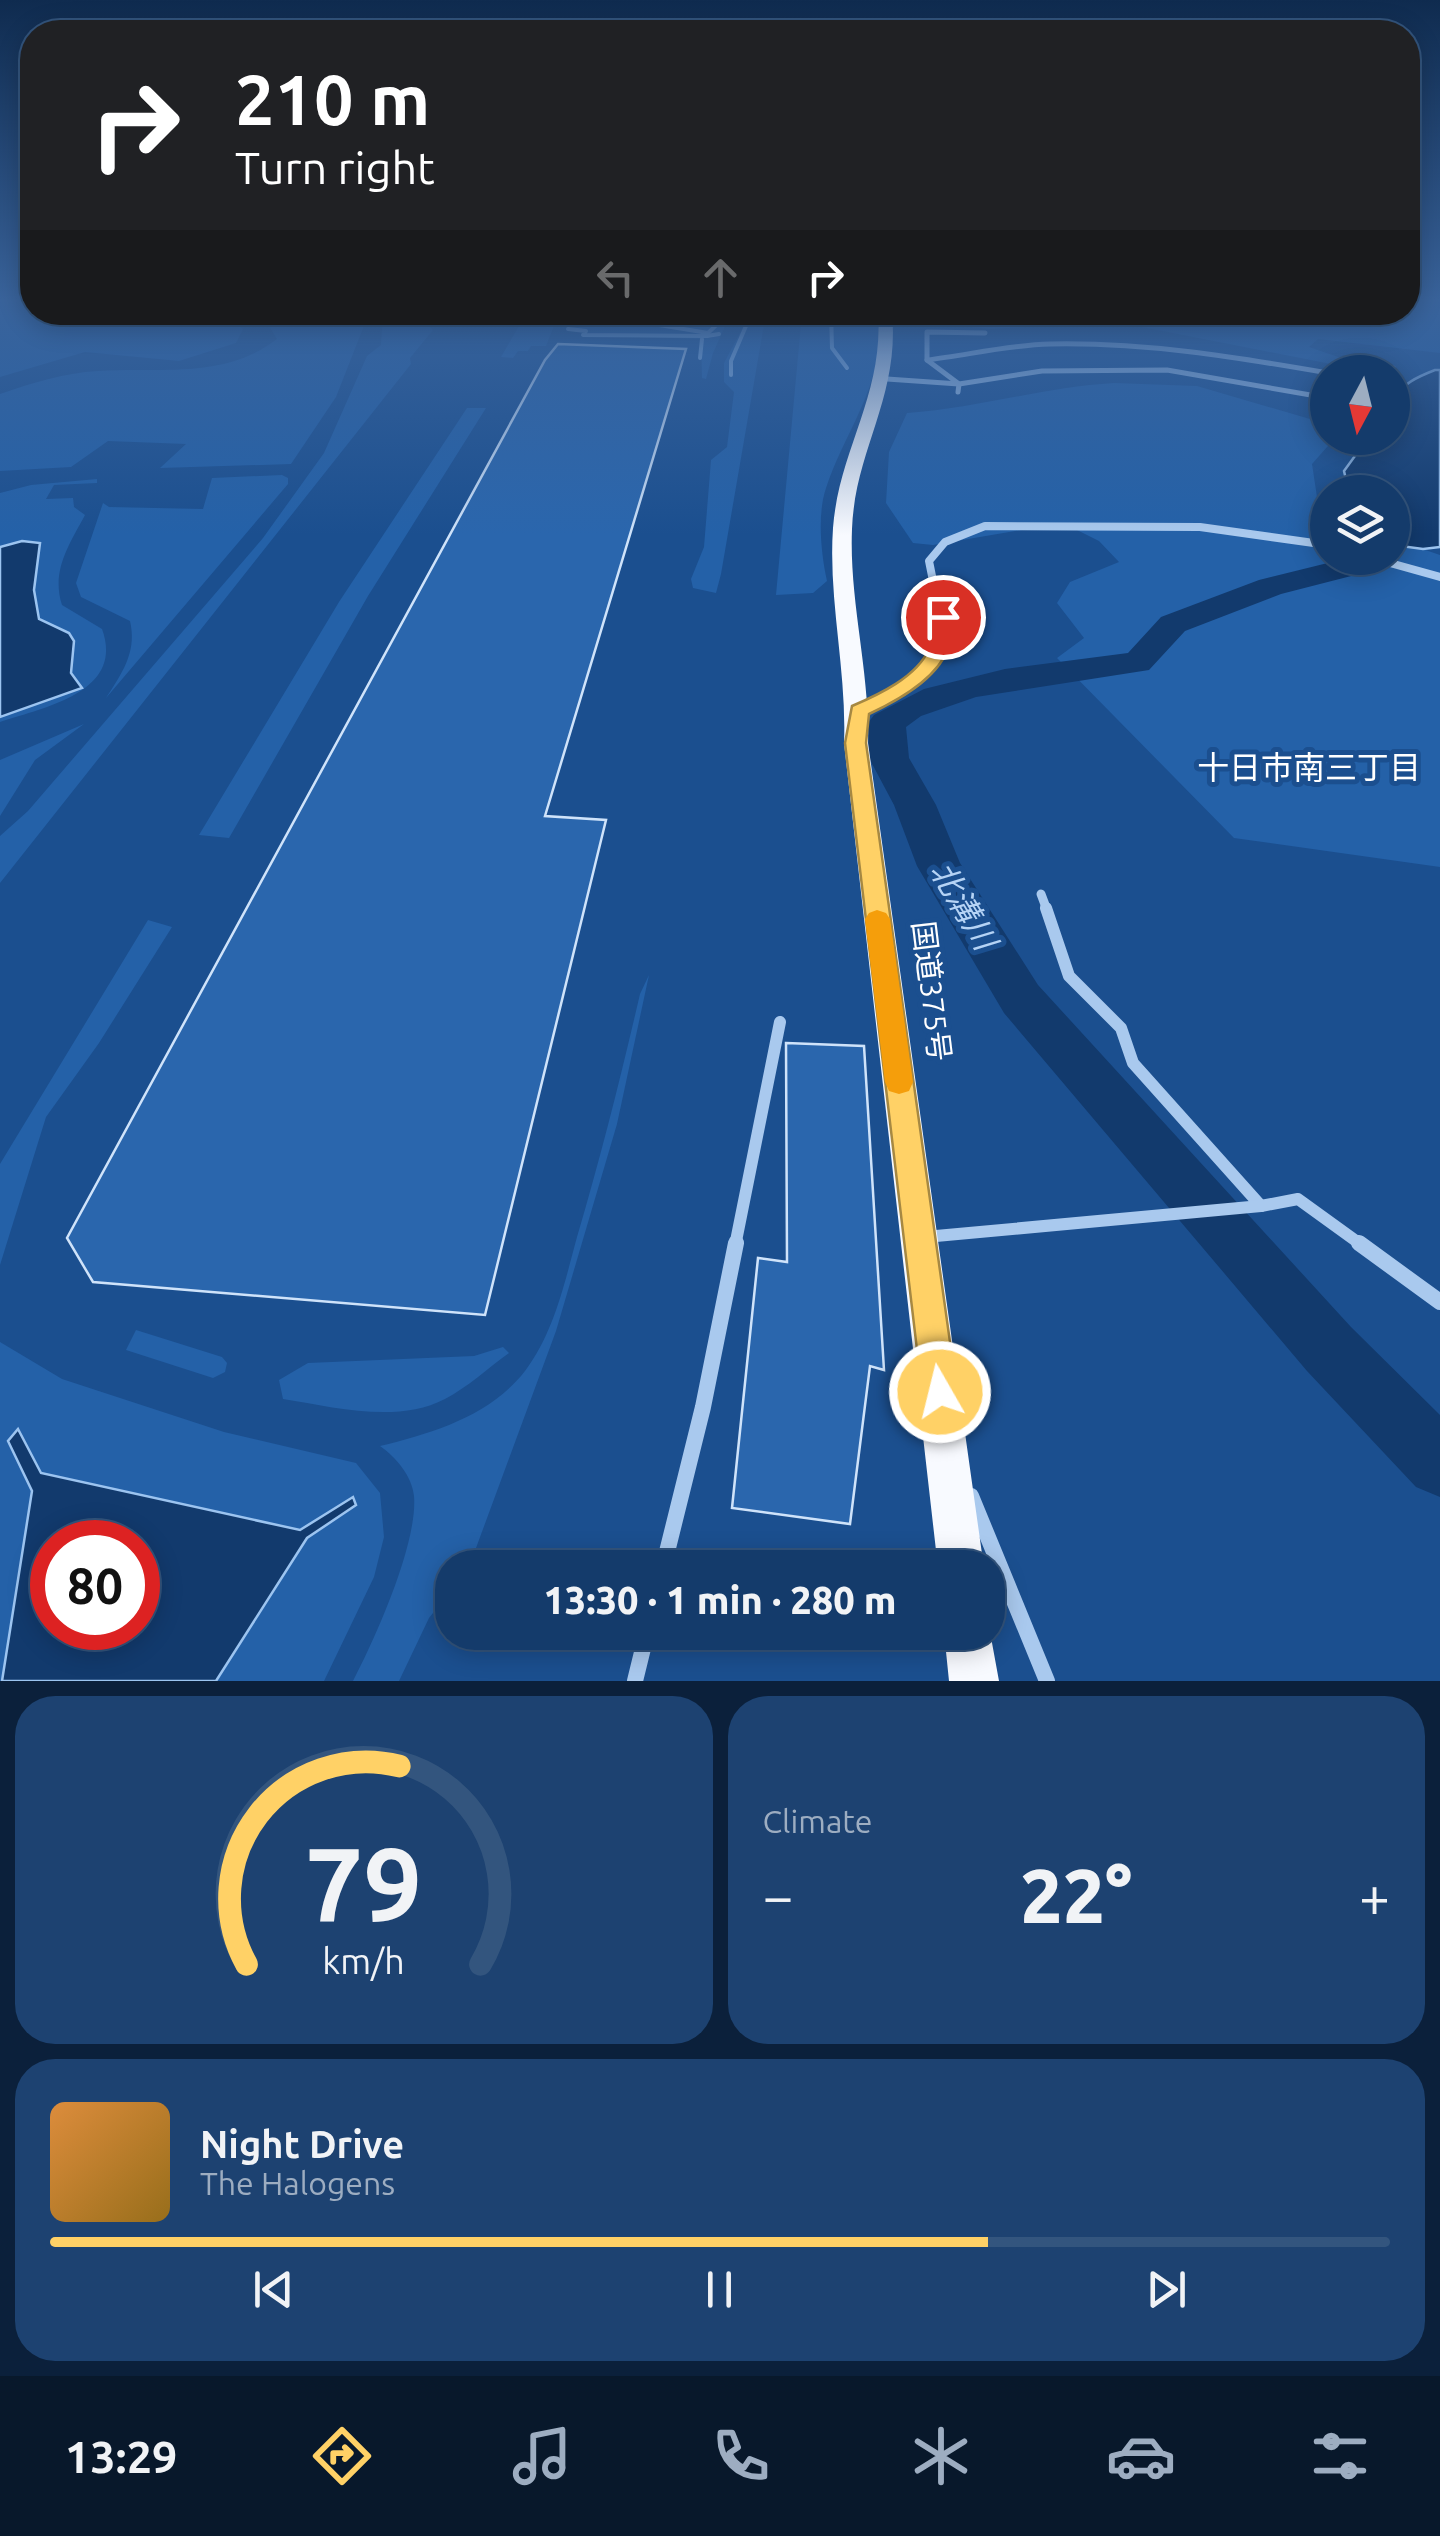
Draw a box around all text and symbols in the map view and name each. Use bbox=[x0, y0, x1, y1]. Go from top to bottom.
icon: right bbox=[70, 60, 200, 190]
text: 210 m bbox=[235, 60, 430, 138]
text: Turn right bbox=[235, 142, 435, 193]
icon: left bbox=[588, 250, 643, 305]
icon: ahead bbox=[693, 250, 748, 305]
icon: right bbox=[798, 250, 853, 305]
north arrow bbox=[1310, 355, 1410, 455]
map controls bbox=[1310, 355, 1410, 575]
button: layers bbox=[1310, 475, 1410, 575]
pin bbox=[901, 575, 986, 660]
icon: arrive bbox=[916, 590, 971, 645]
district label: 十日市南三丁目 bbox=[1197, 749, 1421, 785]
water label: 北溝川 bbox=[924, 855, 1006, 958]
street label: 国道375号 bbox=[907, 919, 957, 1063]
position arrow bbox=[888, 1340, 992, 1444]
speed limit sign: 80 bbox=[30, 1520, 160, 1650]
text: 13:30 · 1 min · 280 m bbox=[543, 1579, 897, 1621]
text: Climate bbox=[763, 1803, 873, 1839]
text: 79 bbox=[305, 1825, 422, 1942]
text: 22° bbox=[1020, 1853, 1132, 1937]
text: − bbox=[763, 1865, 794, 1926]
text: + bbox=[1359, 1865, 1390, 1926]
text: km/h bbox=[322, 1941, 405, 1981]
text: Night Drive bbox=[200, 2123, 404, 2165]
text: The Halogens bbox=[200, 2165, 395, 2201]
icon: previous bbox=[246, 2262, 301, 2317]
icon: pause bbox=[692, 2262, 747, 2317]
icon: next bbox=[1139, 2262, 1194, 2317]
icon: directions bbox=[307, 2421, 377, 2491]
icon: music bbox=[507, 2421, 577, 2491]
icon: phone bbox=[706, 2421, 776, 2491]
icon: climate bbox=[906, 2421, 976, 2491]
icon: car bbox=[1106, 2421, 1176, 2491]
icon: filters bbox=[1305, 2421, 1375, 2491]
text: 13:29 bbox=[65, 2431, 177, 2482]

